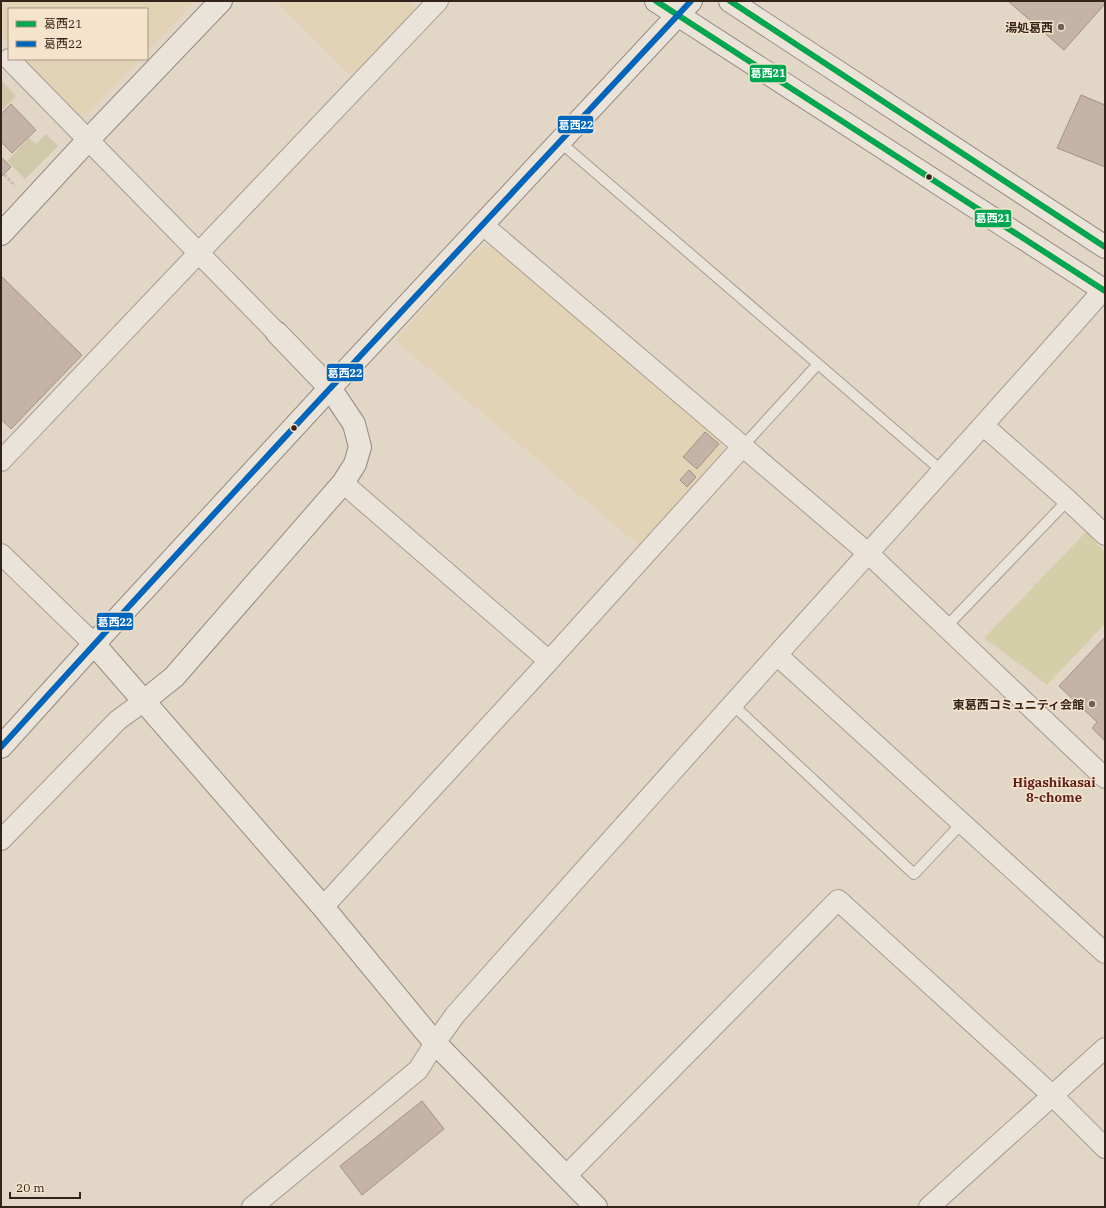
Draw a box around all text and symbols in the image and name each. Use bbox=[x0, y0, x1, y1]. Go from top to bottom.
legend bbox=[8, 8, 148, 60]
text: 葛西21 bbox=[44, 16, 82, 31]
place label: 湯処葛西 bbox=[1005, 20, 1053, 35]
marker: 湯処葛西 bbox=[1056, 22, 1066, 32]
text: 葛西22 bbox=[44, 36, 82, 51]
line badge: 葛西21 bbox=[749, 64, 787, 83]
text: 葛西21 bbox=[750, 66, 786, 80]
line badge: 葛西22 bbox=[557, 115, 594, 134]
text: 葛西22 bbox=[558, 118, 594, 132]
unlabelled marker bbox=[924, 172, 934, 182]
line badge: 葛西21 bbox=[974, 209, 1012, 228]
text: 葛西21 bbox=[975, 211, 1011, 225]
line badge: 葛西22 bbox=[326, 363, 364, 382]
text: 葛西22 bbox=[327, 366, 363, 380]
unlabelled marker bbox=[289, 423, 299, 433]
line badge: 葛西22 bbox=[96, 612, 134, 631]
text: 葛西22 bbox=[97, 615, 133, 629]
place label: 東葛西コミュニティ会館 bbox=[953, 697, 1084, 712]
marker: 東葛西コミュニティ会館 bbox=[1087, 699, 1097, 709]
district label: Higashikasai 8-chome bbox=[1012, 774, 1096, 806]
scale bar bbox=[10, 1174, 80, 1200]
text: 20 m bbox=[16, 1180, 45, 1195]

